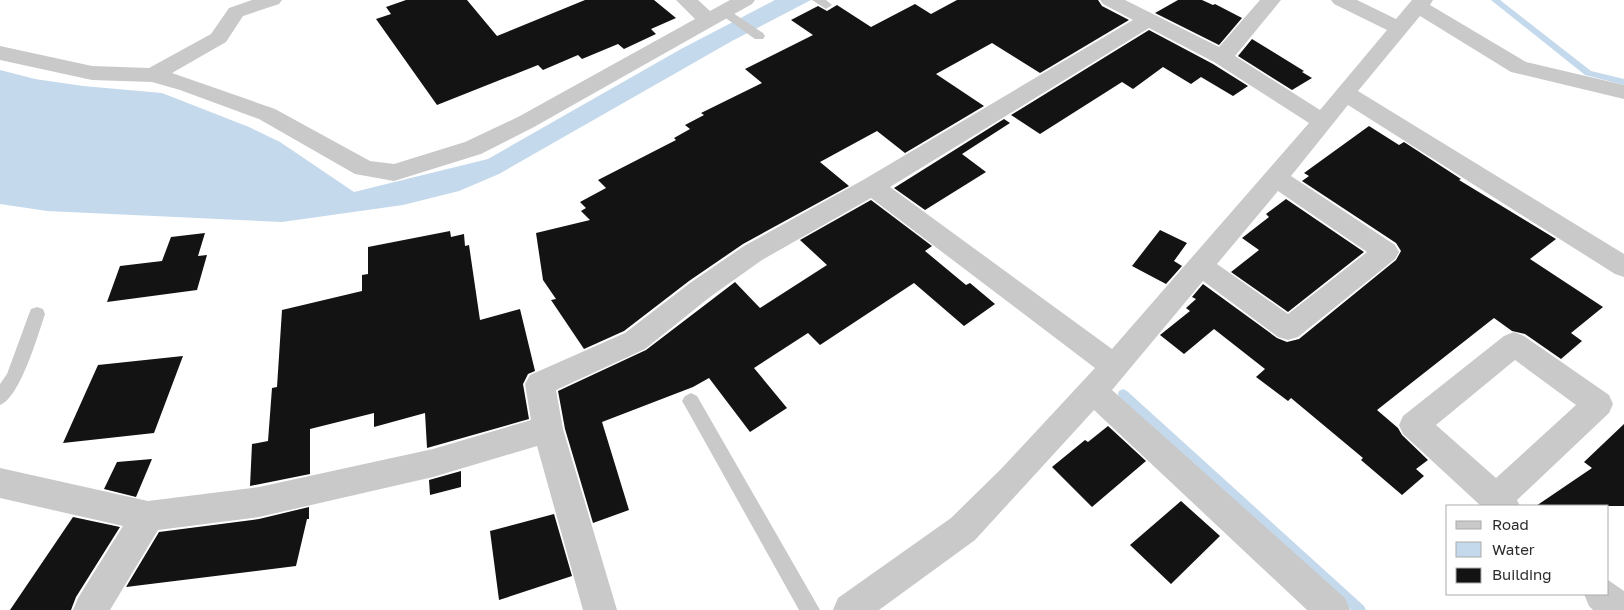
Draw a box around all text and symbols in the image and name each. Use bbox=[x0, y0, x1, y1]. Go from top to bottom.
legend bbox=[1446, 505, 1609, 595]
text: Road bbox=[1492, 515, 1529, 533]
text: Water bbox=[1492, 540, 1535, 558]
text: Building bbox=[1492, 565, 1552, 583]

